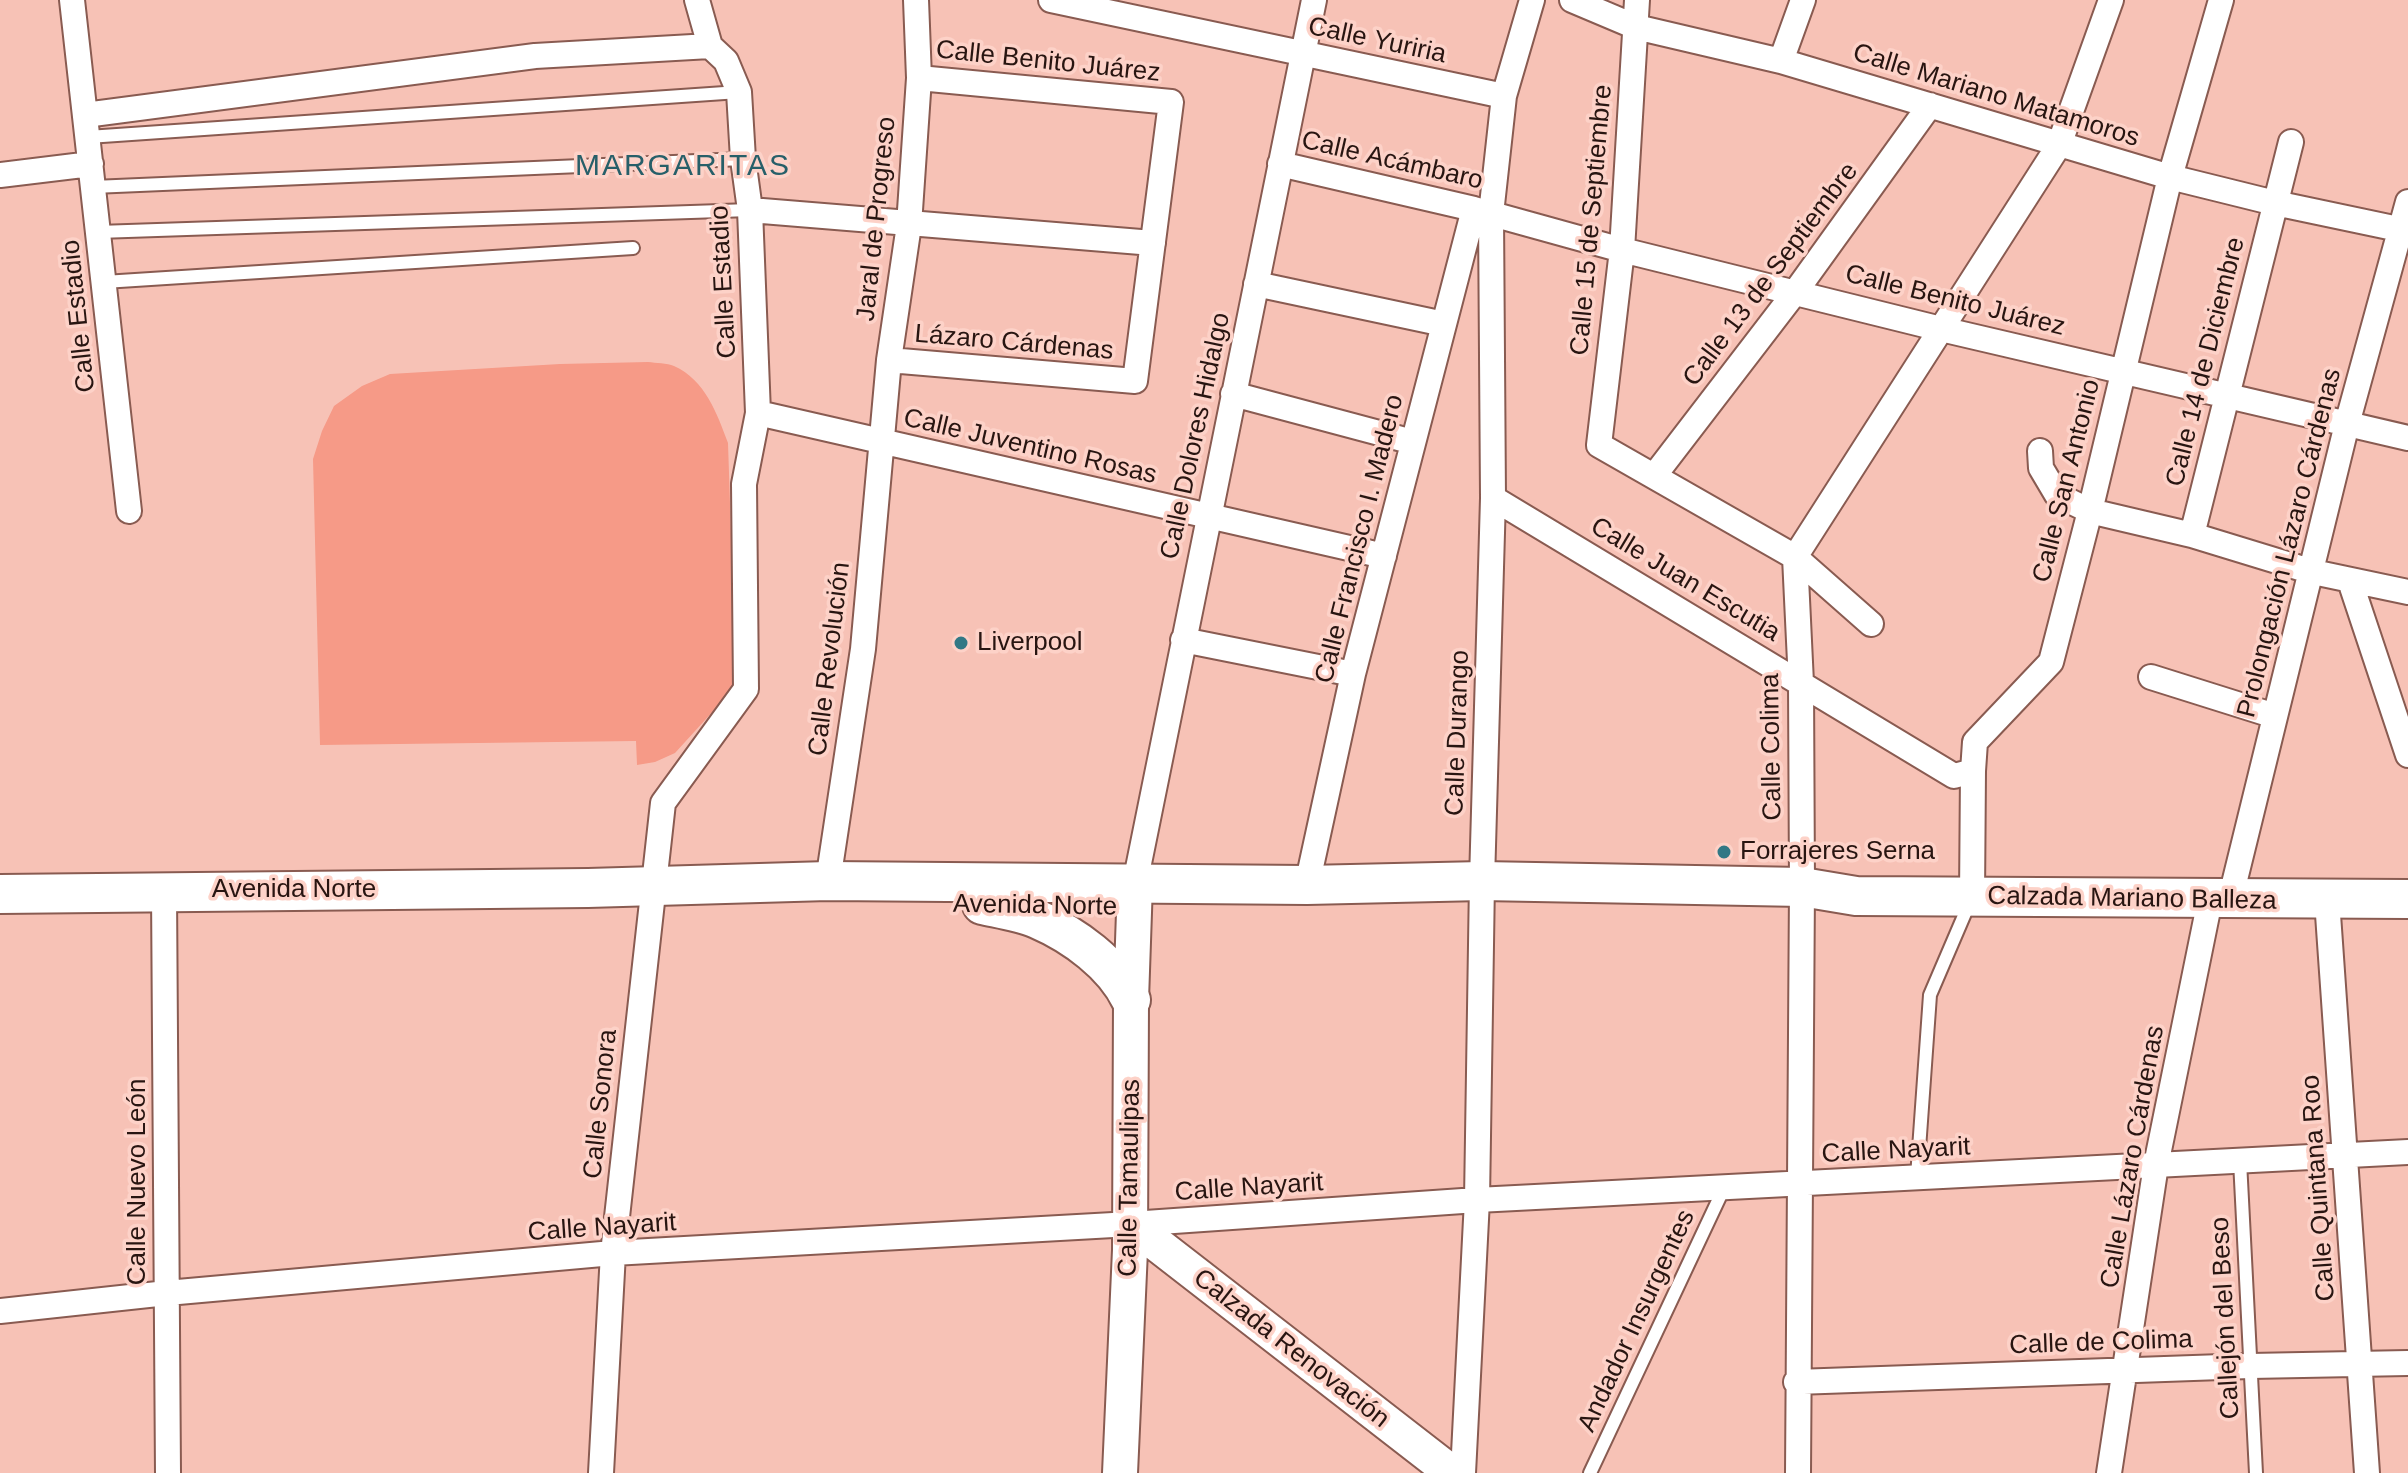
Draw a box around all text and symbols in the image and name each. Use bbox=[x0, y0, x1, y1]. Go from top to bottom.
street label: Calle Yuriria bbox=[1305, 11, 1449, 71]
street label: Calle Benito Juárez bbox=[934, 35, 1162, 89]
street label: Calle Mariano Matamoros bbox=[1849, 38, 2143, 154]
street label: Calle 15 de Septiembre bbox=[1565, 83, 1619, 357]
street label: Jaral de Progreso bbox=[851, 115, 903, 323]
street label: Calle Acámbaro bbox=[1298, 125, 1486, 197]
district label: MARGARITAS bbox=[575, 149, 791, 185]
street label: Calle 13 de Septiembre bbox=[1677, 157, 1865, 393]
street label: Calle Estadio bbox=[704, 205, 744, 359]
street label: Calle 14 de Diciembre bbox=[2160, 234, 2252, 490]
street label: Calle Estadio bbox=[55, 238, 103, 394]
street label: Calle Benito Juárez bbox=[1842, 259, 2068, 343]
street label: Calle Dolores Hidalgo bbox=[1155, 310, 1237, 562]
street label: Lázaro Cárdenas bbox=[913, 319, 1115, 367]
street label: Prolongación Lázaro Cárdenas bbox=[2232, 365, 2348, 721]
street label: Calle San Antonio bbox=[2027, 376, 2107, 586]
street label: Calle Francisco I. Madero bbox=[1309, 392, 1411, 686]
street label: Calle Juventino Rosas bbox=[900, 403, 1160, 491]
street label: Calle Juan Escutia bbox=[1585, 511, 1785, 649]
street label: Calle Revolución bbox=[803, 560, 857, 758]
place label: Liverpool bbox=[977, 627, 1083, 659]
marker: Liverpool bbox=[952, 634, 970, 652]
street label: Calle Durango bbox=[1440, 649, 1476, 817]
street label: Calle Colima bbox=[1755, 673, 1789, 821]
place label: Forrajeres Serna bbox=[1740, 836, 1935, 868]
marker: Forrajeres Serna bbox=[1715, 843, 1733, 861]
street label: Avenida Norte bbox=[212, 874, 376, 906]
street label: Calzada Mariano Balleza bbox=[1987, 881, 2277, 917]
street label: Avenida Norte bbox=[953, 889, 1117, 923]
street label: Calle Lázaro Cárdenas bbox=[2095, 1023, 2171, 1291]
street label: Calle Sonora bbox=[578, 1028, 624, 1180]
street label: Calle Quintana Roo bbox=[2296, 1074, 2342, 1302]
street label: Calle Nuevo León bbox=[122, 1079, 154, 1285]
street label: Calle Tamaulipas bbox=[1113, 1079, 1147, 1277]
street label: Calle Nayarit bbox=[1821, 1132, 1971, 1170]
street label: Calle Nayarit bbox=[1174, 1167, 1324, 1209]
street label: Andador Insurgentes bbox=[1572, 1205, 1702, 1437]
street label: Calle Nayarit bbox=[527, 1207, 677, 1249]
street label: Callejón del Beso bbox=[2205, 1216, 2247, 1420]
street label: Calzada Renovación bbox=[1187, 1263, 1395, 1435]
street label: Calle de Colima bbox=[2009, 1324, 2193, 1362]

